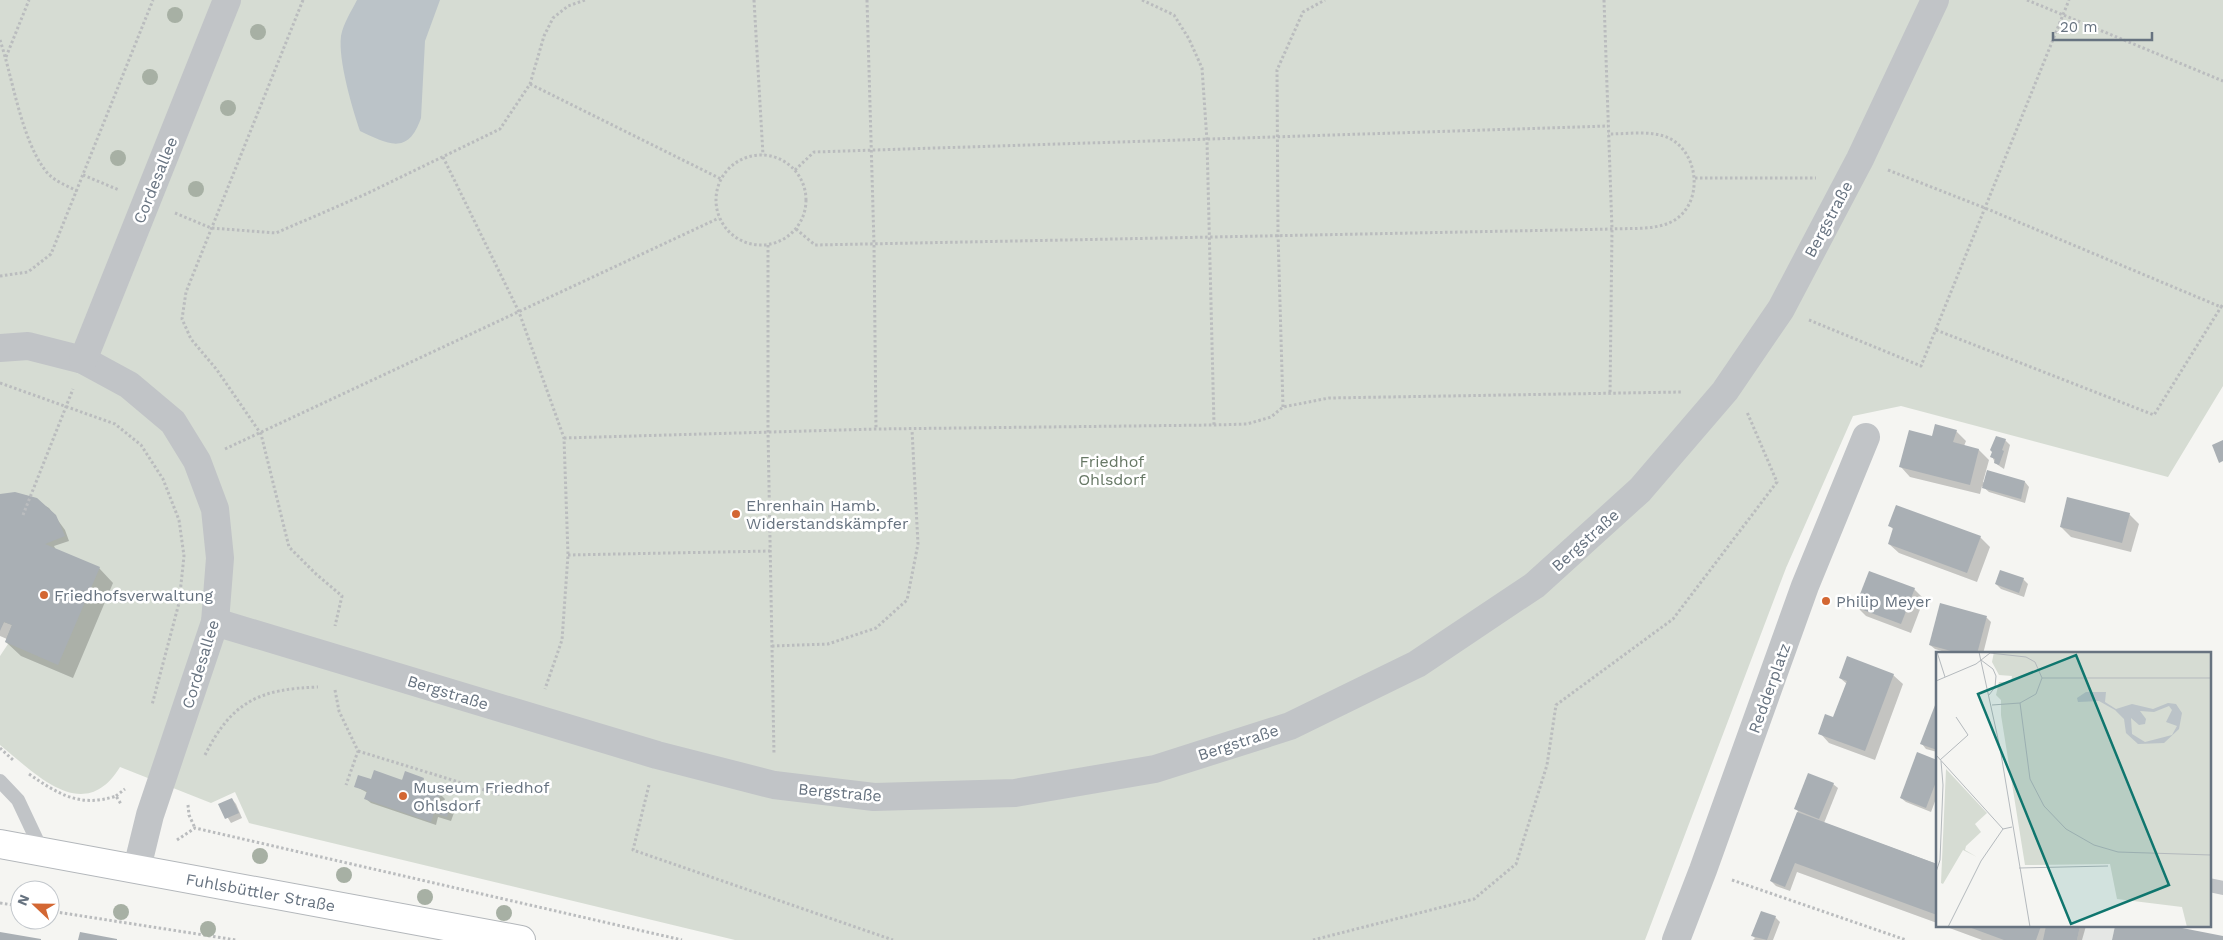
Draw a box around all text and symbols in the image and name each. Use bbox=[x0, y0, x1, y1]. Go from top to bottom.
scale bar bbox=[2053, 10, 2152, 42]
text: 20 m bbox=[2060, 18, 2098, 36]
street label: Cordesallee bbox=[129, 134, 181, 226]
street label: Bergstraße bbox=[1800, 178, 1857, 261]
park label: Friedhof Ohlsdorf bbox=[1078, 452, 1146, 489]
place label: Ehrenhain Hamb. Widerstandskämpfer bbox=[746, 496, 909, 533]
street label: Bergstraße bbox=[1548, 505, 1623, 576]
marker: Ehrenhain Hamb. Widerstandskämpfer bbox=[730, 508, 742, 520]
place label: Friedhofsverwaltung bbox=[54, 586, 213, 605]
marker: Friedhofsverwaltung bbox=[38, 589, 50, 601]
place label: Philip Meyer bbox=[1836, 592, 1931, 611]
marker: Philip Meyer bbox=[1820, 595, 1832, 607]
street label: Cordesallee bbox=[178, 617, 223, 711]
street label: Redderplatz bbox=[1744, 641, 1795, 736]
inset map bbox=[1936, 652, 2210, 928]
street label: Bergstraße bbox=[405, 671, 491, 714]
street label: Bergstraße bbox=[1195, 720, 1281, 764]
place label: Museum Friedhof Ohlsdorf bbox=[413, 778, 550, 815]
street label: Bergstraße bbox=[797, 779, 883, 806]
marker: Museum Friedhof Ohlsdorf bbox=[397, 790, 409, 802]
street label: Fuhlsbüttler Straße bbox=[184, 869, 337, 916]
north arrow bbox=[10, 880, 60, 930]
text: N bbox=[14, 892, 32, 908]

